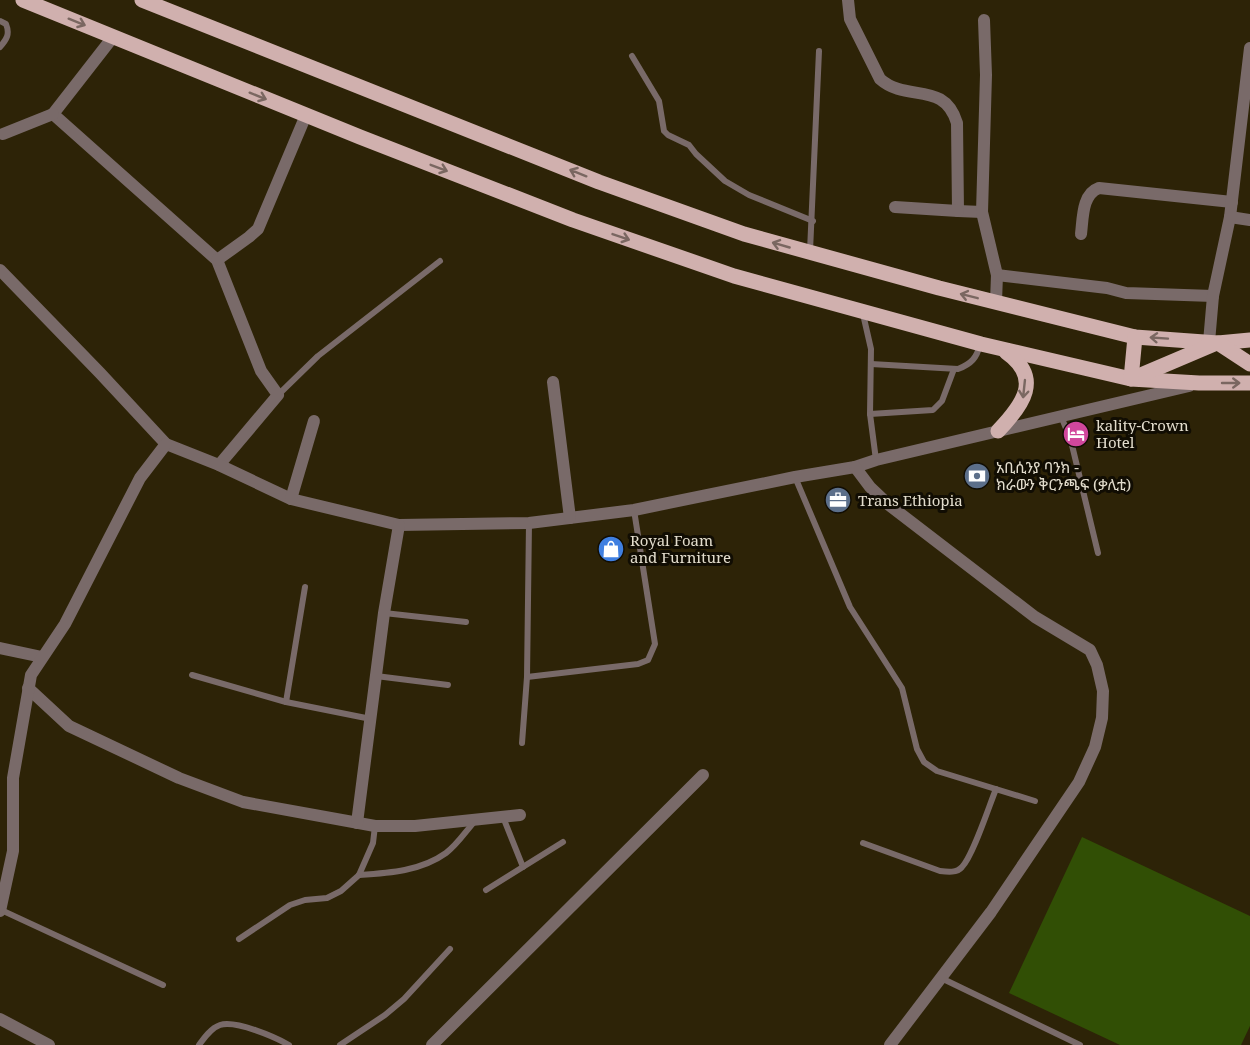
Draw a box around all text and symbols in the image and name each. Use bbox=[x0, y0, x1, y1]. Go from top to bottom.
one-way arrow bbox=[67, 17, 86, 28]
one-way arrow bbox=[248, 91, 266, 102]
one-way arrow bbox=[429, 163, 447, 174]
one-way arrow bbox=[569, 167, 587, 178]
one-way arrow bbox=[611, 233, 630, 244]
one-way arrow bbox=[772, 239, 791, 250]
one-way arrow bbox=[960, 289, 979, 301]
one-way arrow bbox=[1150, 333, 1170, 344]
one-way arrow bbox=[1221, 377, 1241, 389]
one-way arrow bbox=[1018, 379, 1029, 398]
place label: kality-Crown Hotel bbox=[1096, 415, 1189, 452]
hotel icon: kality-Crown Hotel bbox=[1061, 419, 1091, 449]
place label: አቢሲንያ ባንክ - ክራውን ቅርንጫፍ (ቃሊቲ) bbox=[996, 457, 1131, 494]
bank icon: አቢሲንያ ባንክ - ክራውን ቅርንጫፍ (ቃሊቲ) bbox=[962, 461, 992, 491]
office icon: Trans Ethiopia bbox=[823, 485, 853, 515]
place label: Trans Ethiopia bbox=[858, 490, 963, 510]
place label: Royal Foam and Furniture bbox=[630, 530, 731, 567]
shop icon: Royal Foam and Furniture bbox=[596, 534, 626, 564]

